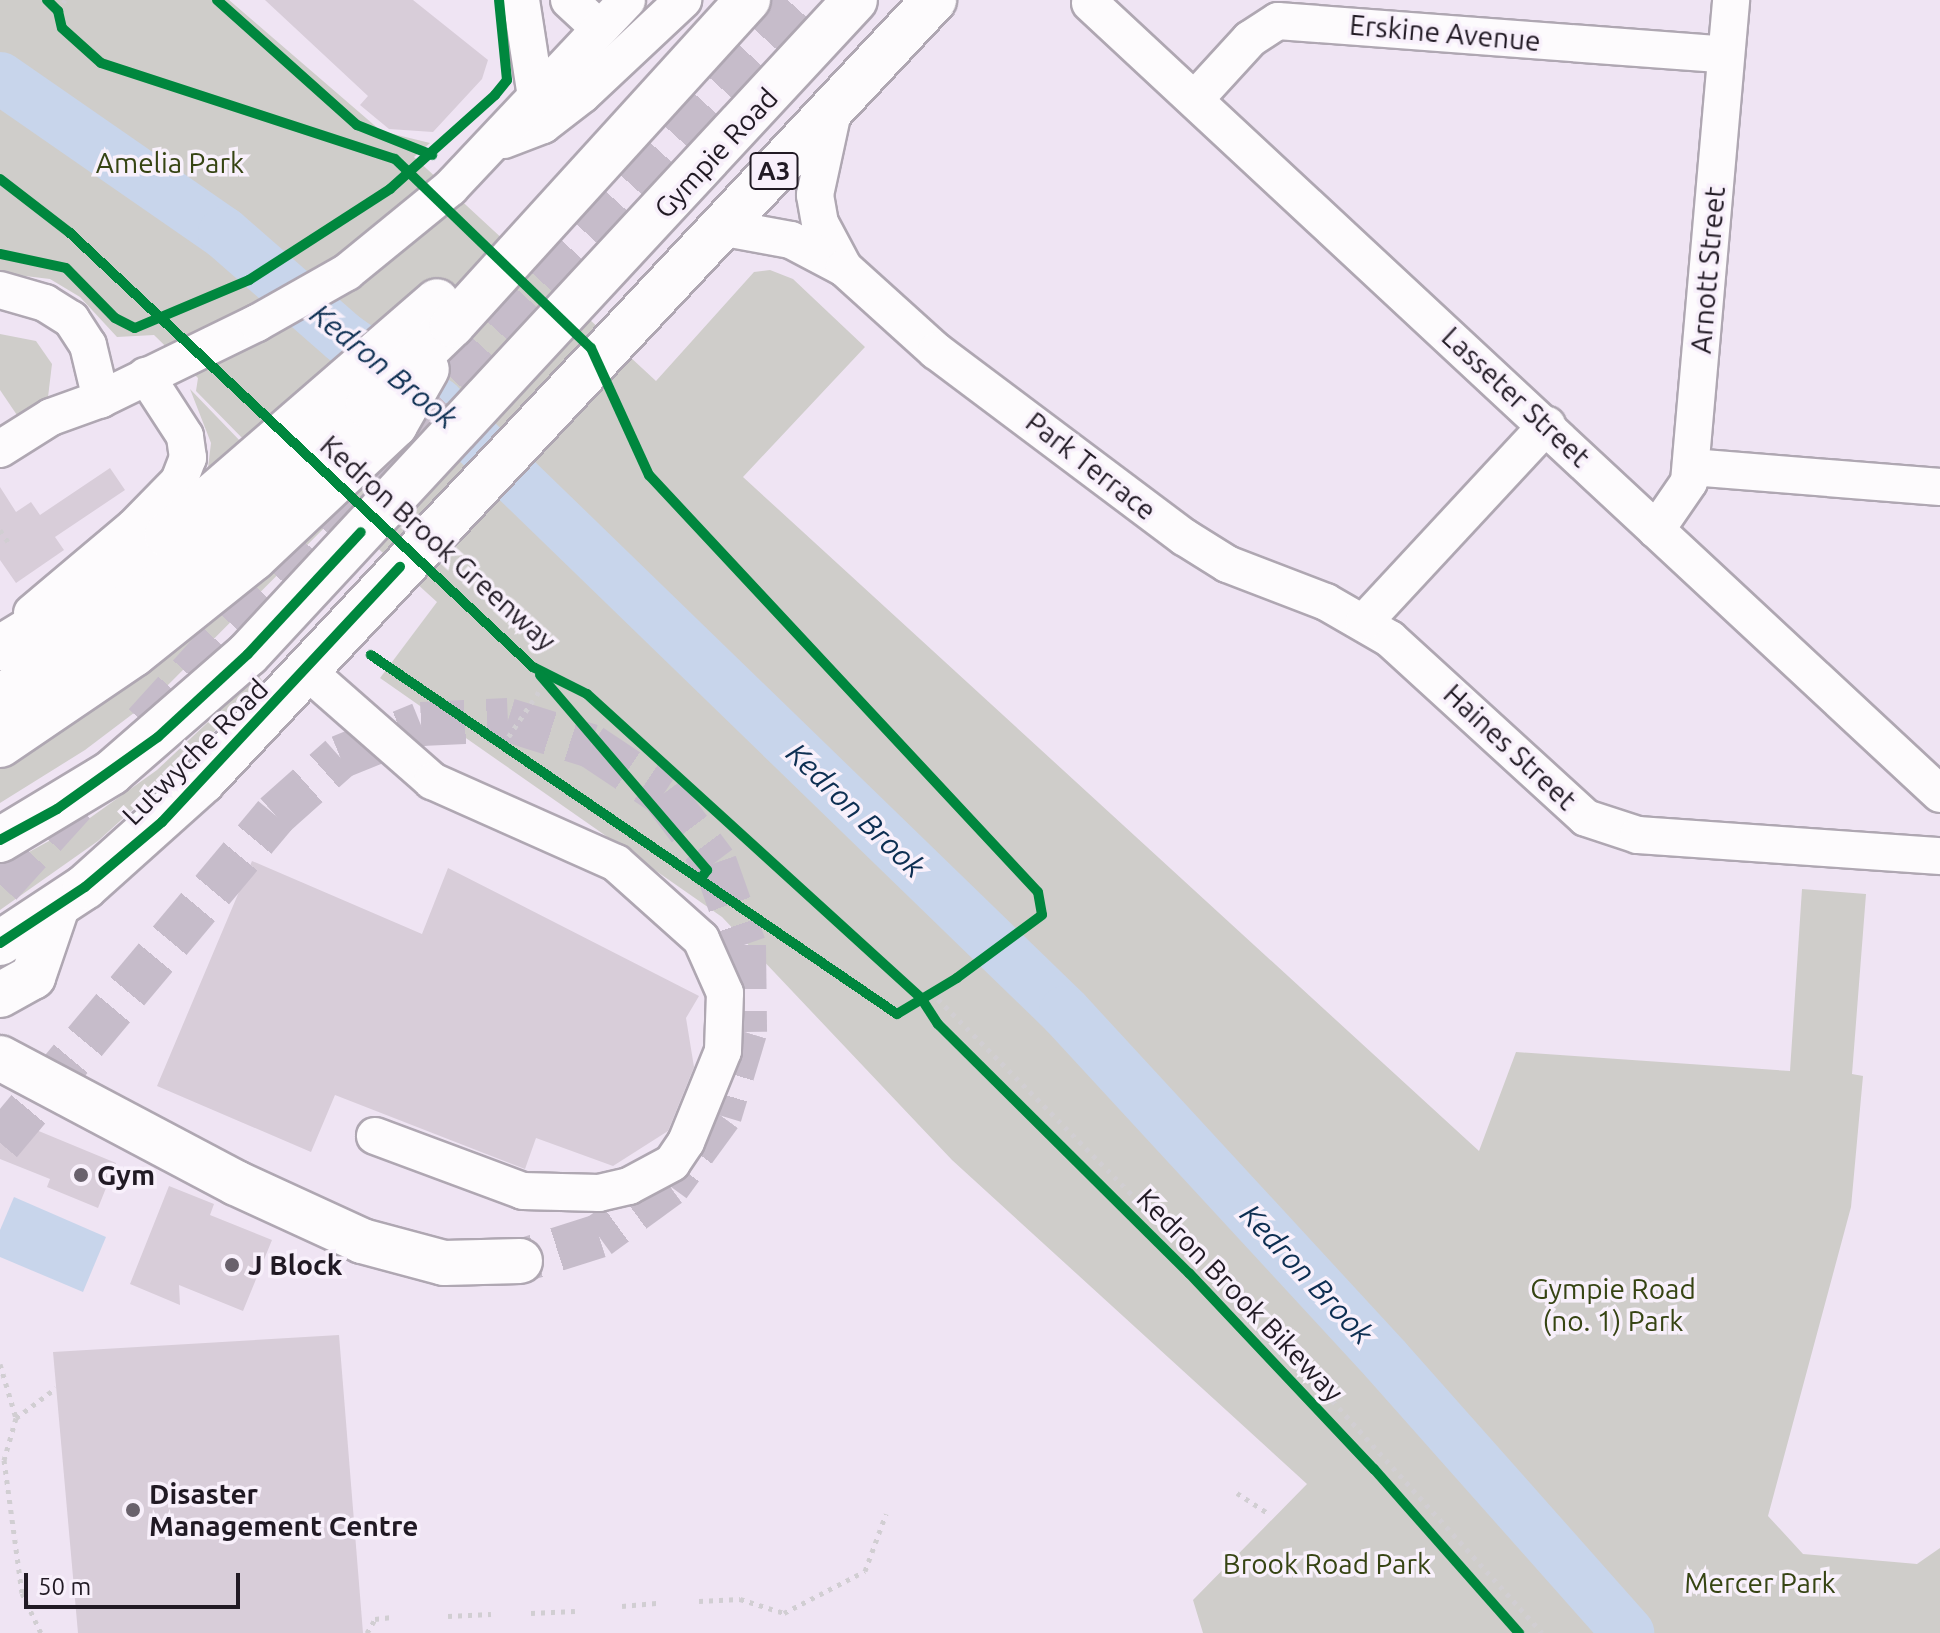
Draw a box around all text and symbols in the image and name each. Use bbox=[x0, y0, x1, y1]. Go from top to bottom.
street label: Erskine Avenue bbox=[1348, 8, 1542, 58]
street label: Gympie Road bbox=[647, 81, 785, 225]
park label: Amelia Park bbox=[96, 146, 244, 180]
road number: A3 bbox=[748, 149, 800, 193]
street label: Arnott Street bbox=[1684, 185, 1732, 355]
water label: Kedron Brook bbox=[303, 296, 465, 436]
street label: Lasseter Street bbox=[1435, 320, 1597, 474]
street label: Park Terrace bbox=[1019, 405, 1163, 527]
street label: Kedron Brook Greenway bbox=[313, 428, 563, 658]
street label: Lutwyche Road bbox=[115, 672, 275, 832]
street label: Haines Street bbox=[1437, 677, 1583, 817]
water label: Kedron Brook bbox=[779, 735, 933, 885]
place label: Gym bbox=[97, 1158, 155, 1192]
marker: Gym bbox=[72, 1166, 90, 1184]
street label: Kedron Brook Bikeway bbox=[1130, 1182, 1350, 1408]
water label: Kedron Brook bbox=[1233, 1196, 1381, 1352]
place label: J Block bbox=[248, 1248, 343, 1282]
marker: J Block bbox=[223, 1256, 241, 1274]
park label: Gympie Road (no. 1) Park bbox=[1530, 1272, 1696, 1338]
place label: Disaster Management Centre bbox=[149, 1477, 418, 1543]
marker: Disaster Management Centre bbox=[124, 1501, 142, 1519]
park label: Brook Road Park bbox=[1223, 1547, 1431, 1581]
scale bar bbox=[28, 1557, 244, 1607]
park label: Mercer Park bbox=[1684, 1566, 1836, 1600]
text: 50 m bbox=[38, 1573, 91, 1600]

